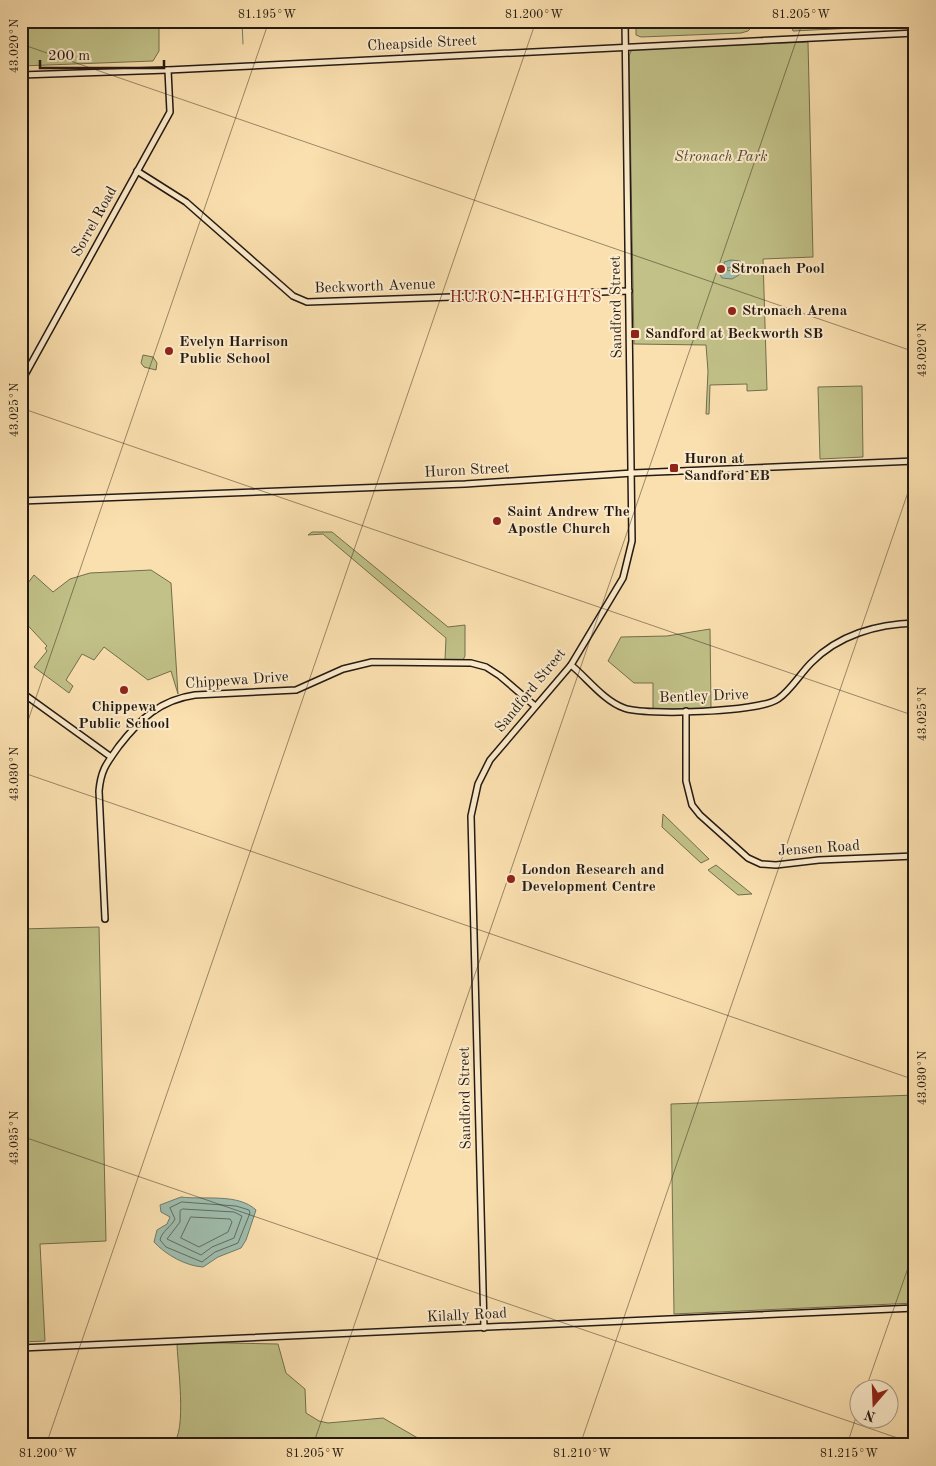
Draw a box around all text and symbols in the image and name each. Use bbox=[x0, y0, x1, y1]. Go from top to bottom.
text: 81.195°W bbox=[238, 8, 296, 21]
text: 81.205°W bbox=[772, 8, 830, 21]
text: 81.200°W bbox=[505, 9, 563, 21]
text: 43.020°N bbox=[9, 19, 21, 73]
street label: Cheapside Street bbox=[367, 34, 477, 54]
scale bar bbox=[40, 38, 164, 70]
text: 200 m bbox=[48, 49, 90, 64]
park label: Stronach Park bbox=[674, 150, 768, 165]
street label: Sorrel Road bbox=[70, 184, 120, 260]
street label: Sandford Street bbox=[609, 255, 625, 359]
place label: Stronach Pool bbox=[731, 262, 825, 277]
marker: Stronach Pool bbox=[715, 263, 727, 275]
street label: Beckworth Avenue bbox=[314, 277, 436, 297]
district label: HURON HEIGHTS bbox=[450, 290, 602, 306]
place label: Stronach Arena bbox=[742, 304, 848, 319]
marker: Stronach Arena bbox=[726, 305, 738, 317]
text: 43.020°N bbox=[917, 323, 929, 377]
place label: Sandford at Beckworth SB bbox=[645, 327, 823, 342]
marker: Sandford at Beckworth SB bbox=[629, 328, 641, 340]
place label: Evelyn Harrison Public School bbox=[179, 335, 288, 367]
marker: Evelyn Harrison Public School bbox=[163, 345, 175, 357]
text: 43.025°N bbox=[8, 383, 21, 437]
place label: Huron at Sandford EB bbox=[684, 452, 770, 484]
street label: Huron Street bbox=[424, 461, 510, 481]
marker: Huron at Sandford EB bbox=[668, 462, 680, 474]
place label: Saint Andrew The Apostle Church bbox=[507, 505, 630, 537]
marker: Saint Andrew The Apostle Church bbox=[491, 515, 503, 527]
street label: Sandford Street bbox=[493, 646, 569, 736]
street label: Chippewa Drive bbox=[185, 670, 289, 692]
marker: Chippewa Public School bbox=[118, 684, 130, 696]
text: 43.025°N bbox=[916, 687, 929, 741]
street label: Bentley Drive bbox=[659, 688, 749, 706]
place label: Chippewa Public School bbox=[78, 700, 170, 732]
text: 43.030°N bbox=[9, 747, 21, 801]
street label: Jensen Road bbox=[777, 839, 861, 859]
place label: London Research and Development Centre bbox=[521, 863, 664, 895]
marker: London Research and Development Centre bbox=[505, 873, 517, 885]
street label: Sandford Street bbox=[458, 1046, 474, 1150]
text: 43.030°N bbox=[917, 1051, 929, 1105]
text: 43.035°N bbox=[8, 1111, 21, 1165]
street label: Kilally Road bbox=[426, 1306, 508, 1326]
north arrow bbox=[848, 1378, 898, 1428]
text: N bbox=[862, 1407, 877, 1424]
text: 81.205°W bbox=[286, 1447, 344, 1460]
text: 81.215°W bbox=[820, 1447, 878, 1460]
text: 81.200°W bbox=[19, 1448, 77, 1460]
text: 81.210°W bbox=[553, 1448, 611, 1460]

